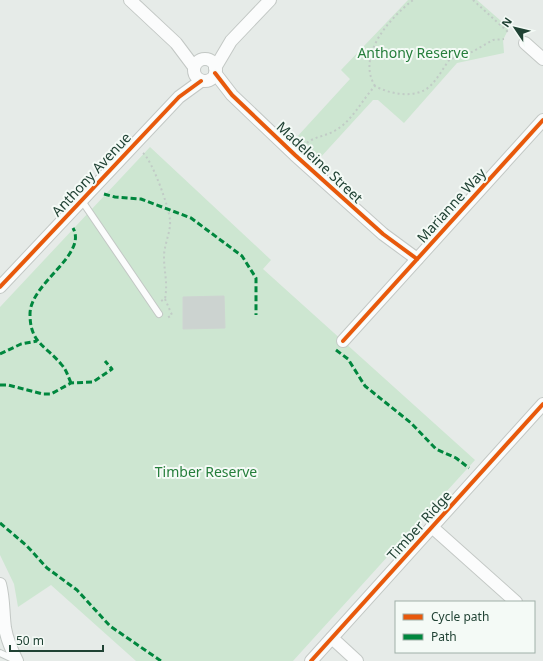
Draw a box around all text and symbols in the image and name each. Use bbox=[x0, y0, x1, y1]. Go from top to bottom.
north arrow bbox=[495, 8, 535, 48]
text: N bbox=[498, 14, 515, 30]
park label: Anthony Reserve bbox=[357, 43, 469, 62]
street label: Madeleine Street bbox=[273, 117, 367, 207]
street label: Anthony Avenue bbox=[47, 128, 135, 220]
street label: Marianne Way bbox=[412, 163, 490, 246]
park label: Timber Reserve bbox=[155, 462, 257, 481]
street label: Timber Ridge bbox=[383, 486, 456, 564]
legend bbox=[395, 601, 535, 653]
text: Cycle path bbox=[431, 608, 489, 625]
scale bar bbox=[10, 627, 103, 653]
text: Path bbox=[431, 628, 457, 645]
text: 50 m bbox=[16, 632, 44, 649]

